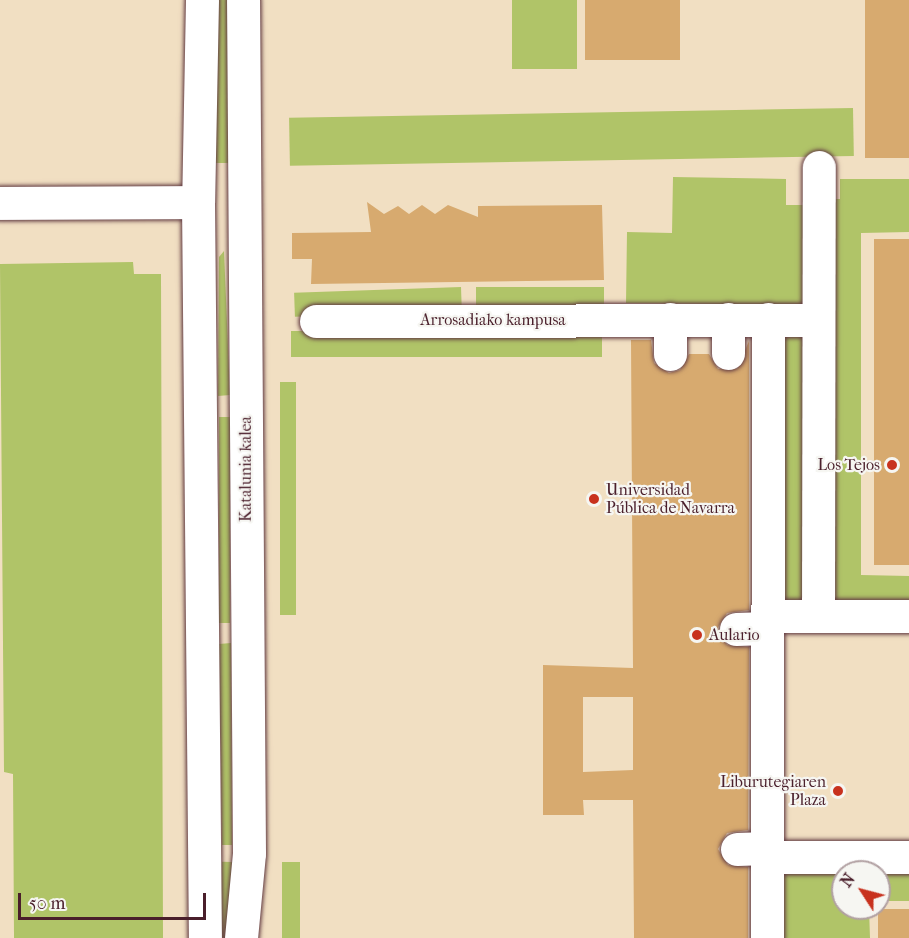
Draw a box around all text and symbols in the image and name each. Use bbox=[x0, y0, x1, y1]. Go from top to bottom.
street label: Arrosadiako kampusa bbox=[420, 310, 566, 330]
street label: Katalunia kalea bbox=[236, 416, 256, 522]
place label: Los Tejos bbox=[817, 455, 880, 475]
marker: Los Tejos bbox=[885, 458, 899, 472]
place label: Universidad Pública de Navarra bbox=[606, 480, 735, 518]
marker: Universidad Pública de Navarra bbox=[587, 492, 601, 506]
place label: Aulario bbox=[709, 625, 760, 645]
marker: Aulario bbox=[690, 628, 704, 642]
place label: Liburutegiaren Plaza bbox=[720, 772, 826, 810]
marker: Liburutegiaren Plaza bbox=[831, 784, 845, 798]
north arrow bbox=[831, 860, 891, 920]
text: N bbox=[836, 870, 859, 891]
scale bar bbox=[21, 881, 208, 919]
text: 50 m bbox=[29, 893, 65, 914]

